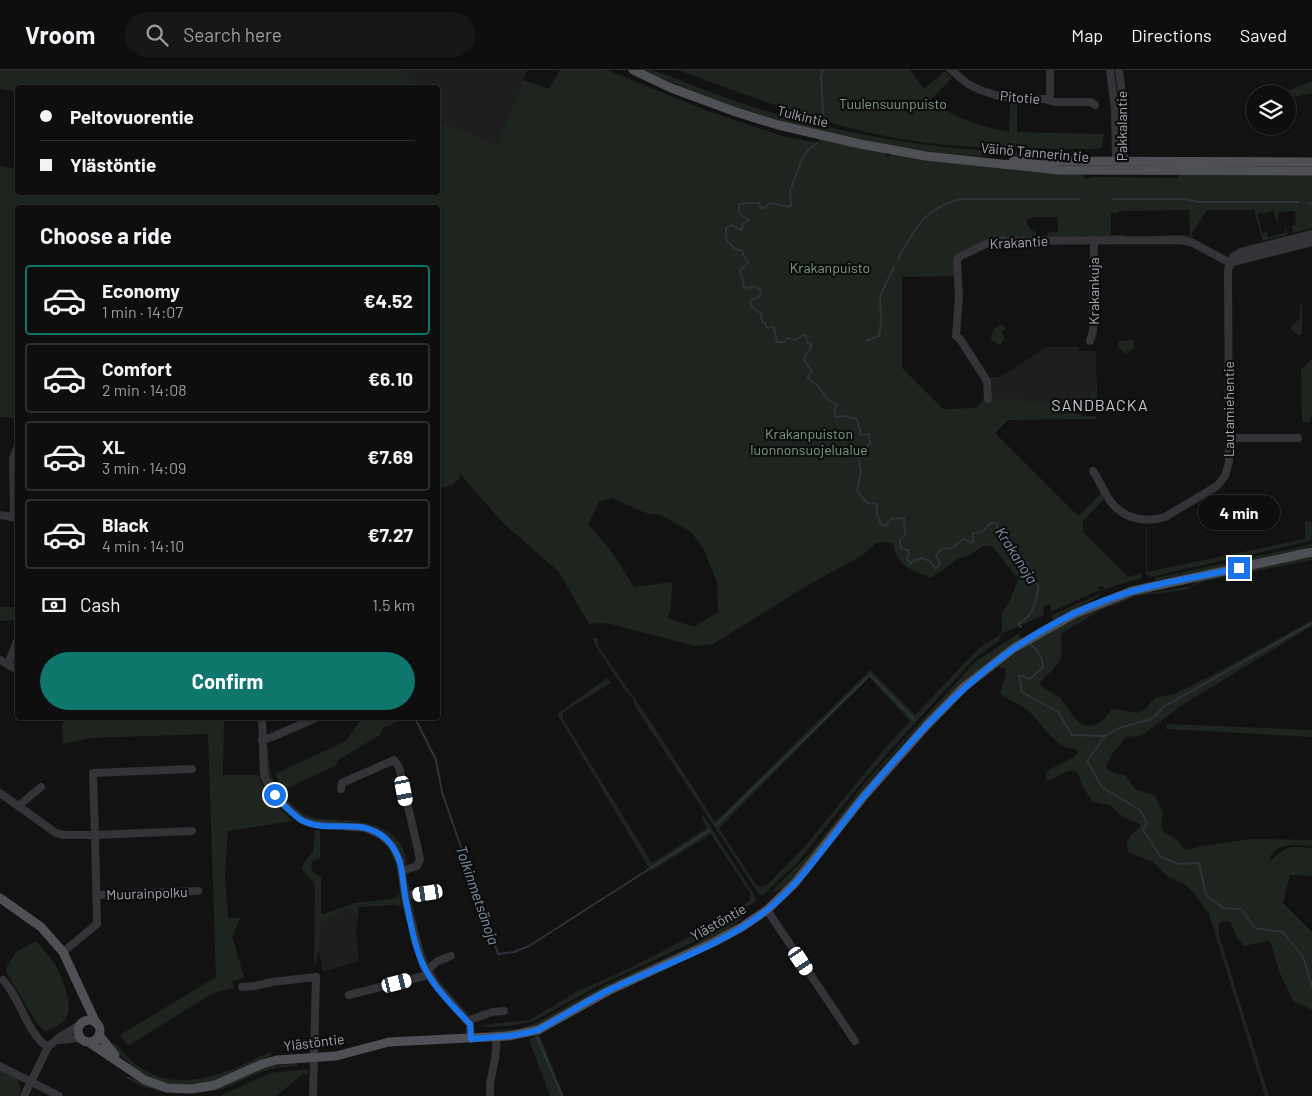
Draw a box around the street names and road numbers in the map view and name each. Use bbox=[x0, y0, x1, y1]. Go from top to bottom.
street label: Pitotie bbox=[999, 87, 1041, 107]
street label: Pakkalantie bbox=[1113, 91, 1130, 161]
street label: Tulkintie bbox=[776, 101, 830, 131]
street label: Väinö Tannerin tie bbox=[980, 139, 1090, 165]
street label: Krakantie bbox=[989, 232, 1049, 252]
street label: Krakankuja bbox=[1085, 257, 1102, 325]
street label: Lautamiehentie bbox=[1220, 361, 1237, 457]
street label: Muurainpolku bbox=[106, 883, 188, 903]
street label: Ylästöntie bbox=[687, 900, 749, 944]
street label: Ylästöntie bbox=[283, 1030, 345, 1054]

